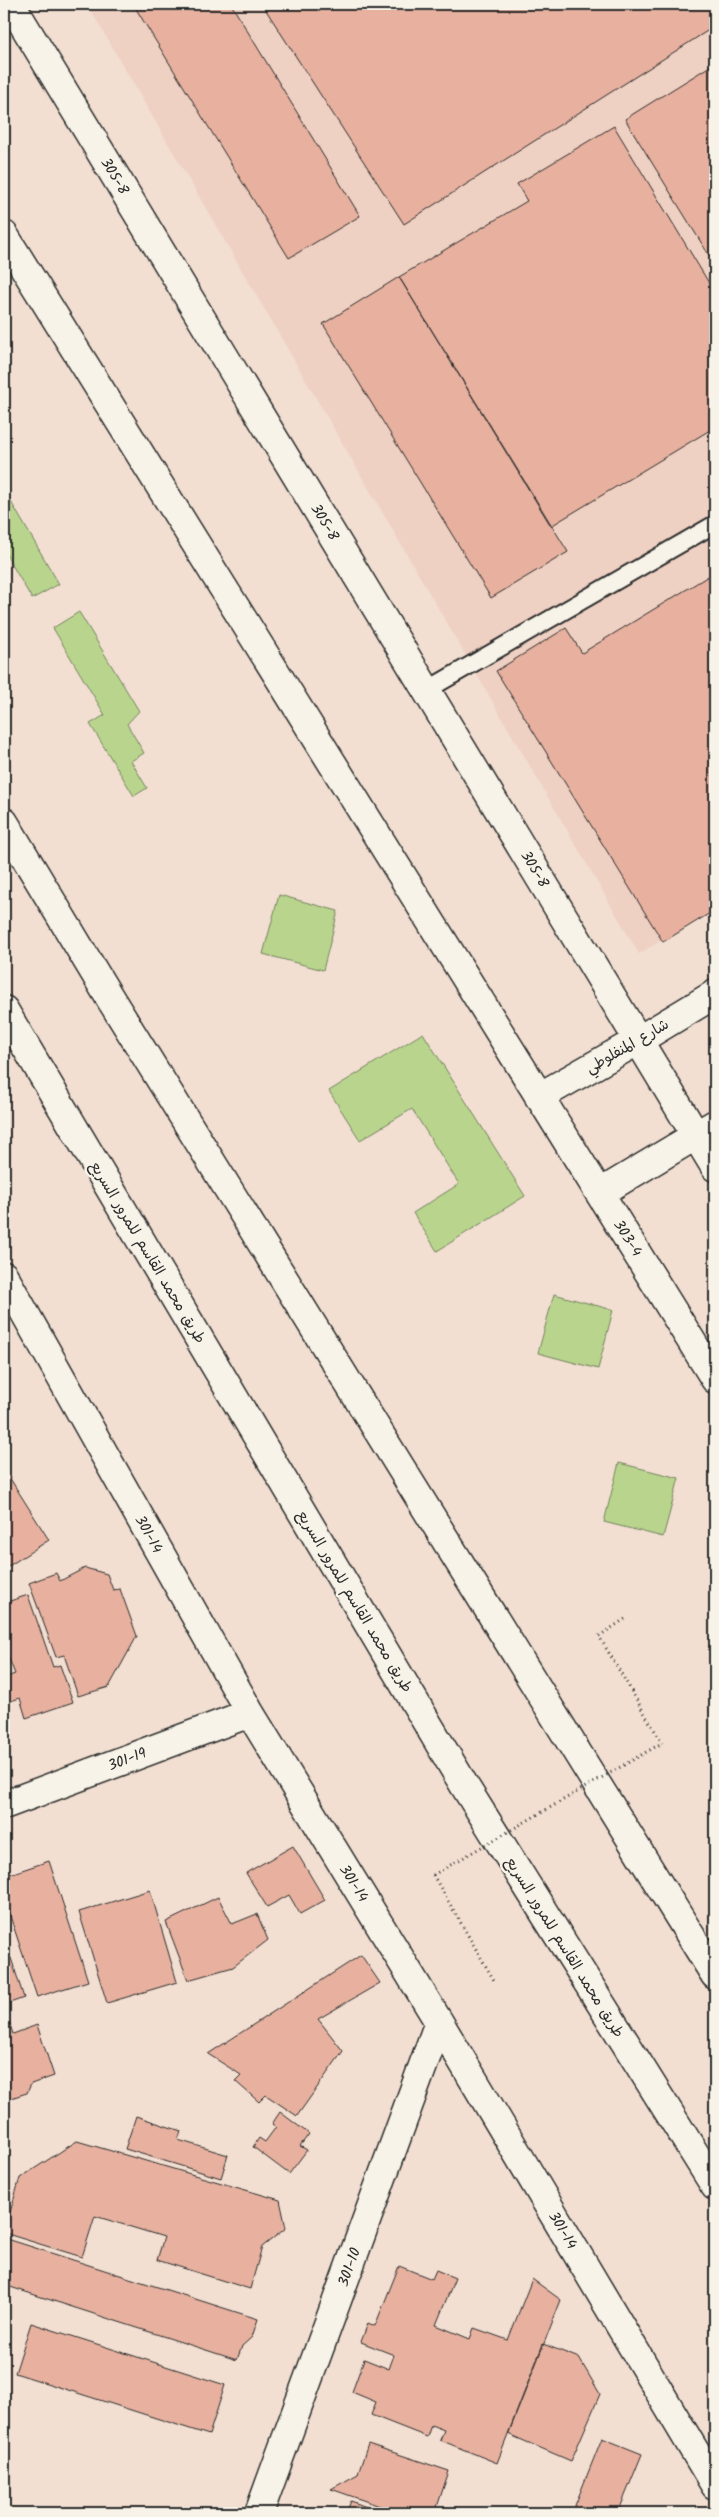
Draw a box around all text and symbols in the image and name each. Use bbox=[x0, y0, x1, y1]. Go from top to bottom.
street label: 305-8 bbox=[94, 153, 135, 201]
street label: 305-8 bbox=[304, 499, 345, 547]
street label: 305-8 bbox=[514, 846, 555, 894]
street label: شارع المنفلوطي bbox=[581, 1013, 674, 1081]
street label: طريق محمد القاسم للمرور السريع bbox=[83, 1156, 211, 1349]
street label: 303-4 bbox=[606, 1215, 648, 1262]
street label: طريق محمد القاسم للمرور السريع bbox=[290, 1505, 418, 1698]
street label: 301-14 bbox=[128, 1511, 168, 1558]
street label: 301-19 bbox=[105, 1741, 151, 1778]
street label: طريق محمد القاسم للمرور السريع bbox=[498, 1852, 630, 2043]
street label: 301-14 bbox=[332, 1860, 374, 1907]
street label: 301-14 bbox=[541, 2207, 583, 2254]
street label: 301-10 bbox=[332, 2244, 368, 2290]

